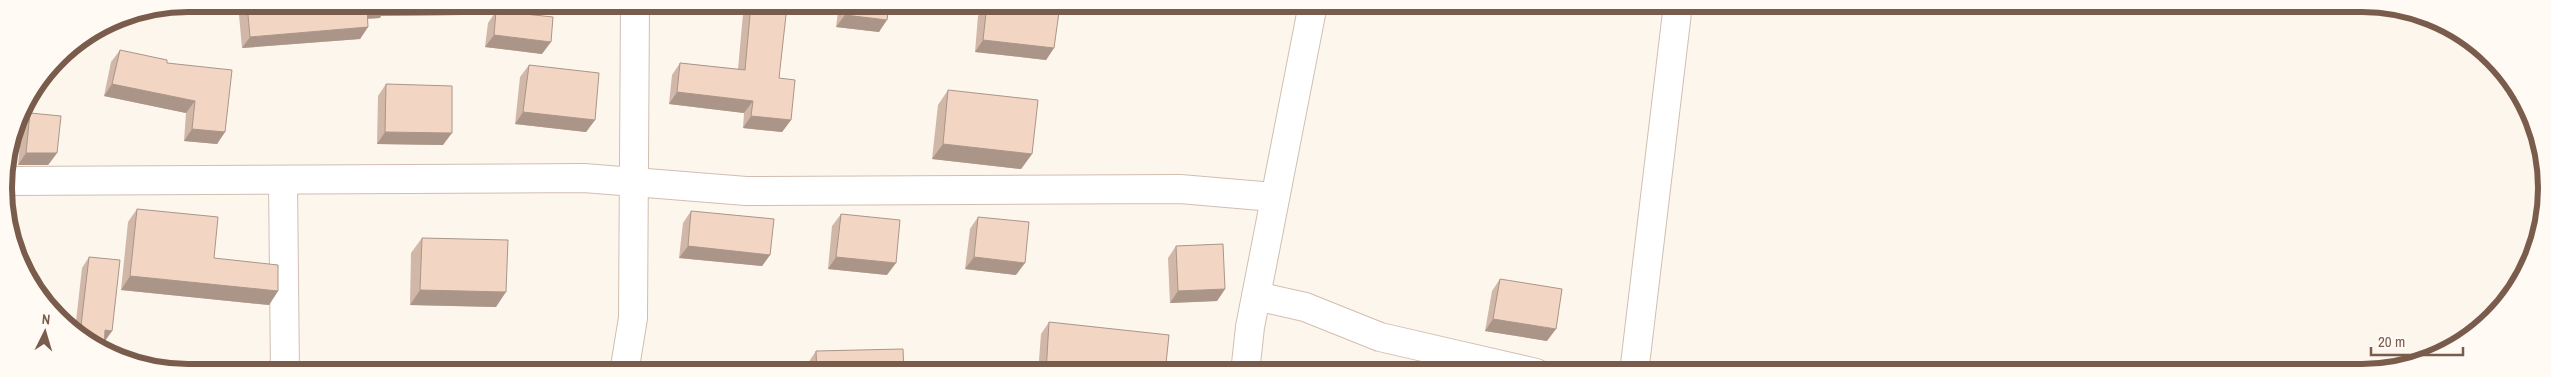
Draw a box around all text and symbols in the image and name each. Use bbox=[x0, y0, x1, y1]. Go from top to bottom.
north arrow bbox=[20, 307, 70, 357]
text: N bbox=[41, 310, 51, 328]
scale bar bbox=[2371, 324, 2464, 356]
text: 20 m bbox=[2378, 331, 2405, 352]

